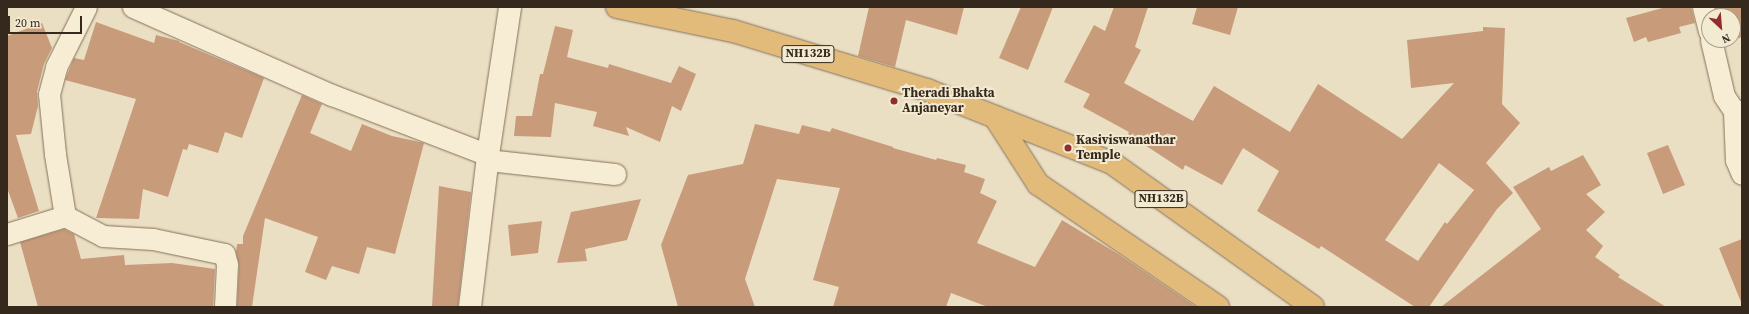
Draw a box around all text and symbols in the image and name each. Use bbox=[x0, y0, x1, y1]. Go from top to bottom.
scale bar bbox=[10, 8, 84, 34]
north arrow bbox=[1701, 8, 1741, 48]
text: 20 m bbox=[15, 15, 41, 31]
text: N bbox=[1719, 30, 1733, 47]
road number: NH132B bbox=[781, 44, 835, 64]
place label: Theradi Bhakta Anjaneyar bbox=[902, 86, 995, 117]
marker: Theradi Bhakta Anjaneyar bbox=[889, 96, 899, 106]
place label: Kasiviswanathar Temple bbox=[1076, 133, 1176, 164]
marker: Kasiviswanathar Temple bbox=[1063, 143, 1073, 153]
road number: NH132B bbox=[1134, 189, 1188, 209]

